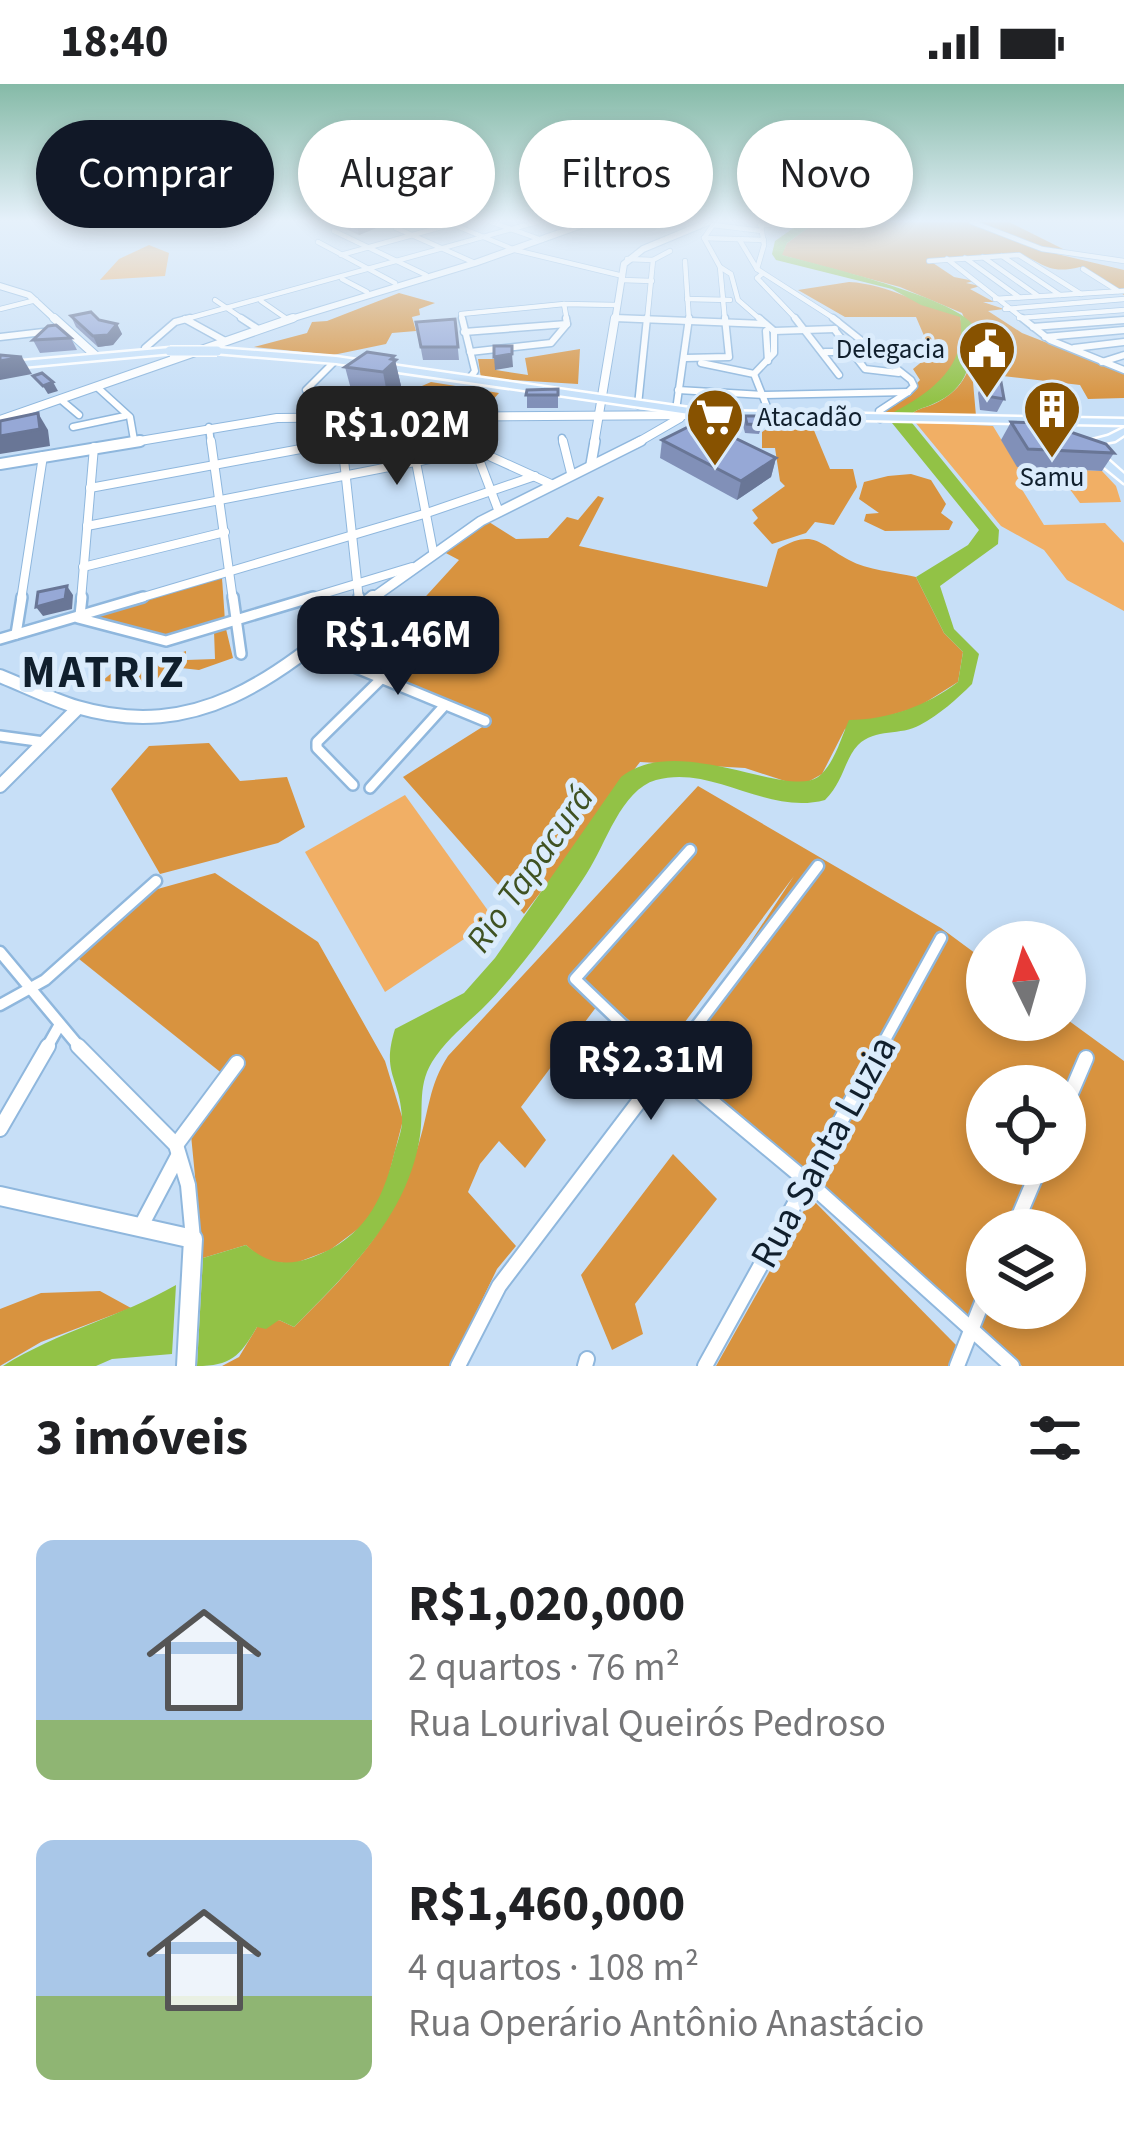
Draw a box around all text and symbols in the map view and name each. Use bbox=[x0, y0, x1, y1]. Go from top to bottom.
text: 18:40 bbox=[60, 10, 169, 74]
chip: Comprar bbox=[36, 120, 274, 228]
chip: Alugar bbox=[298, 120, 495, 228]
chip: Filtros bbox=[519, 120, 713, 228]
chip: Novo bbox=[737, 120, 913, 228]
public building icon: Delegacia bbox=[956, 318, 1018, 400]
place label: Delegacia bbox=[836, 330, 945, 369]
building icon: Samu bbox=[1021, 378, 1083, 460]
pin: R$1.02M bbox=[286, 386, 508, 488]
supermarket icon: Atacadão bbox=[684, 386, 746, 468]
text: R$1.02M bbox=[323, 397, 471, 453]
place label: Atacadão bbox=[757, 398, 862, 437]
place label: Samu bbox=[1019, 458, 1085, 497]
pin: R$1.46M bbox=[287, 596, 509, 698]
text: R$1.46M bbox=[324, 607, 472, 663]
district label: MATRIZ bbox=[21, 641, 187, 705]
water label: Rio Tapacurá bbox=[454, 775, 606, 963]
north arrow bbox=[966, 921, 1086, 1041]
map controls bbox=[966, 921, 1086, 1329]
pin: R$2.31M bbox=[540, 1021, 762, 1123]
street label: Rua Santa Luzia bbox=[737, 1026, 911, 1278]
text: R$2.31M bbox=[577, 1032, 725, 1088]
button: locate bbox=[966, 1065, 1086, 1185]
button: layers bbox=[966, 1209, 1086, 1329]
text: 3 imóveis bbox=[36, 1402, 248, 1474]
icon: filters bbox=[1022, 1405, 1088, 1471]
text: R$1,020,000 bbox=[408, 1568, 685, 1640]
icon: home bbox=[132, 1588, 276, 1732]
text: 2 quartos · 76 m² bbox=[408, 1640, 680, 1696]
text: Rua Lourival Queirós Pedroso bbox=[408, 1696, 886, 1752]
text: R$1,460,000 bbox=[408, 1868, 685, 1940]
icon: home bbox=[132, 1888, 276, 2032]
text: 4 quartos · 108 m² bbox=[408, 1940, 699, 1996]
text: Rua Operário Antônio Anastácio bbox=[408, 1996, 925, 2052]

